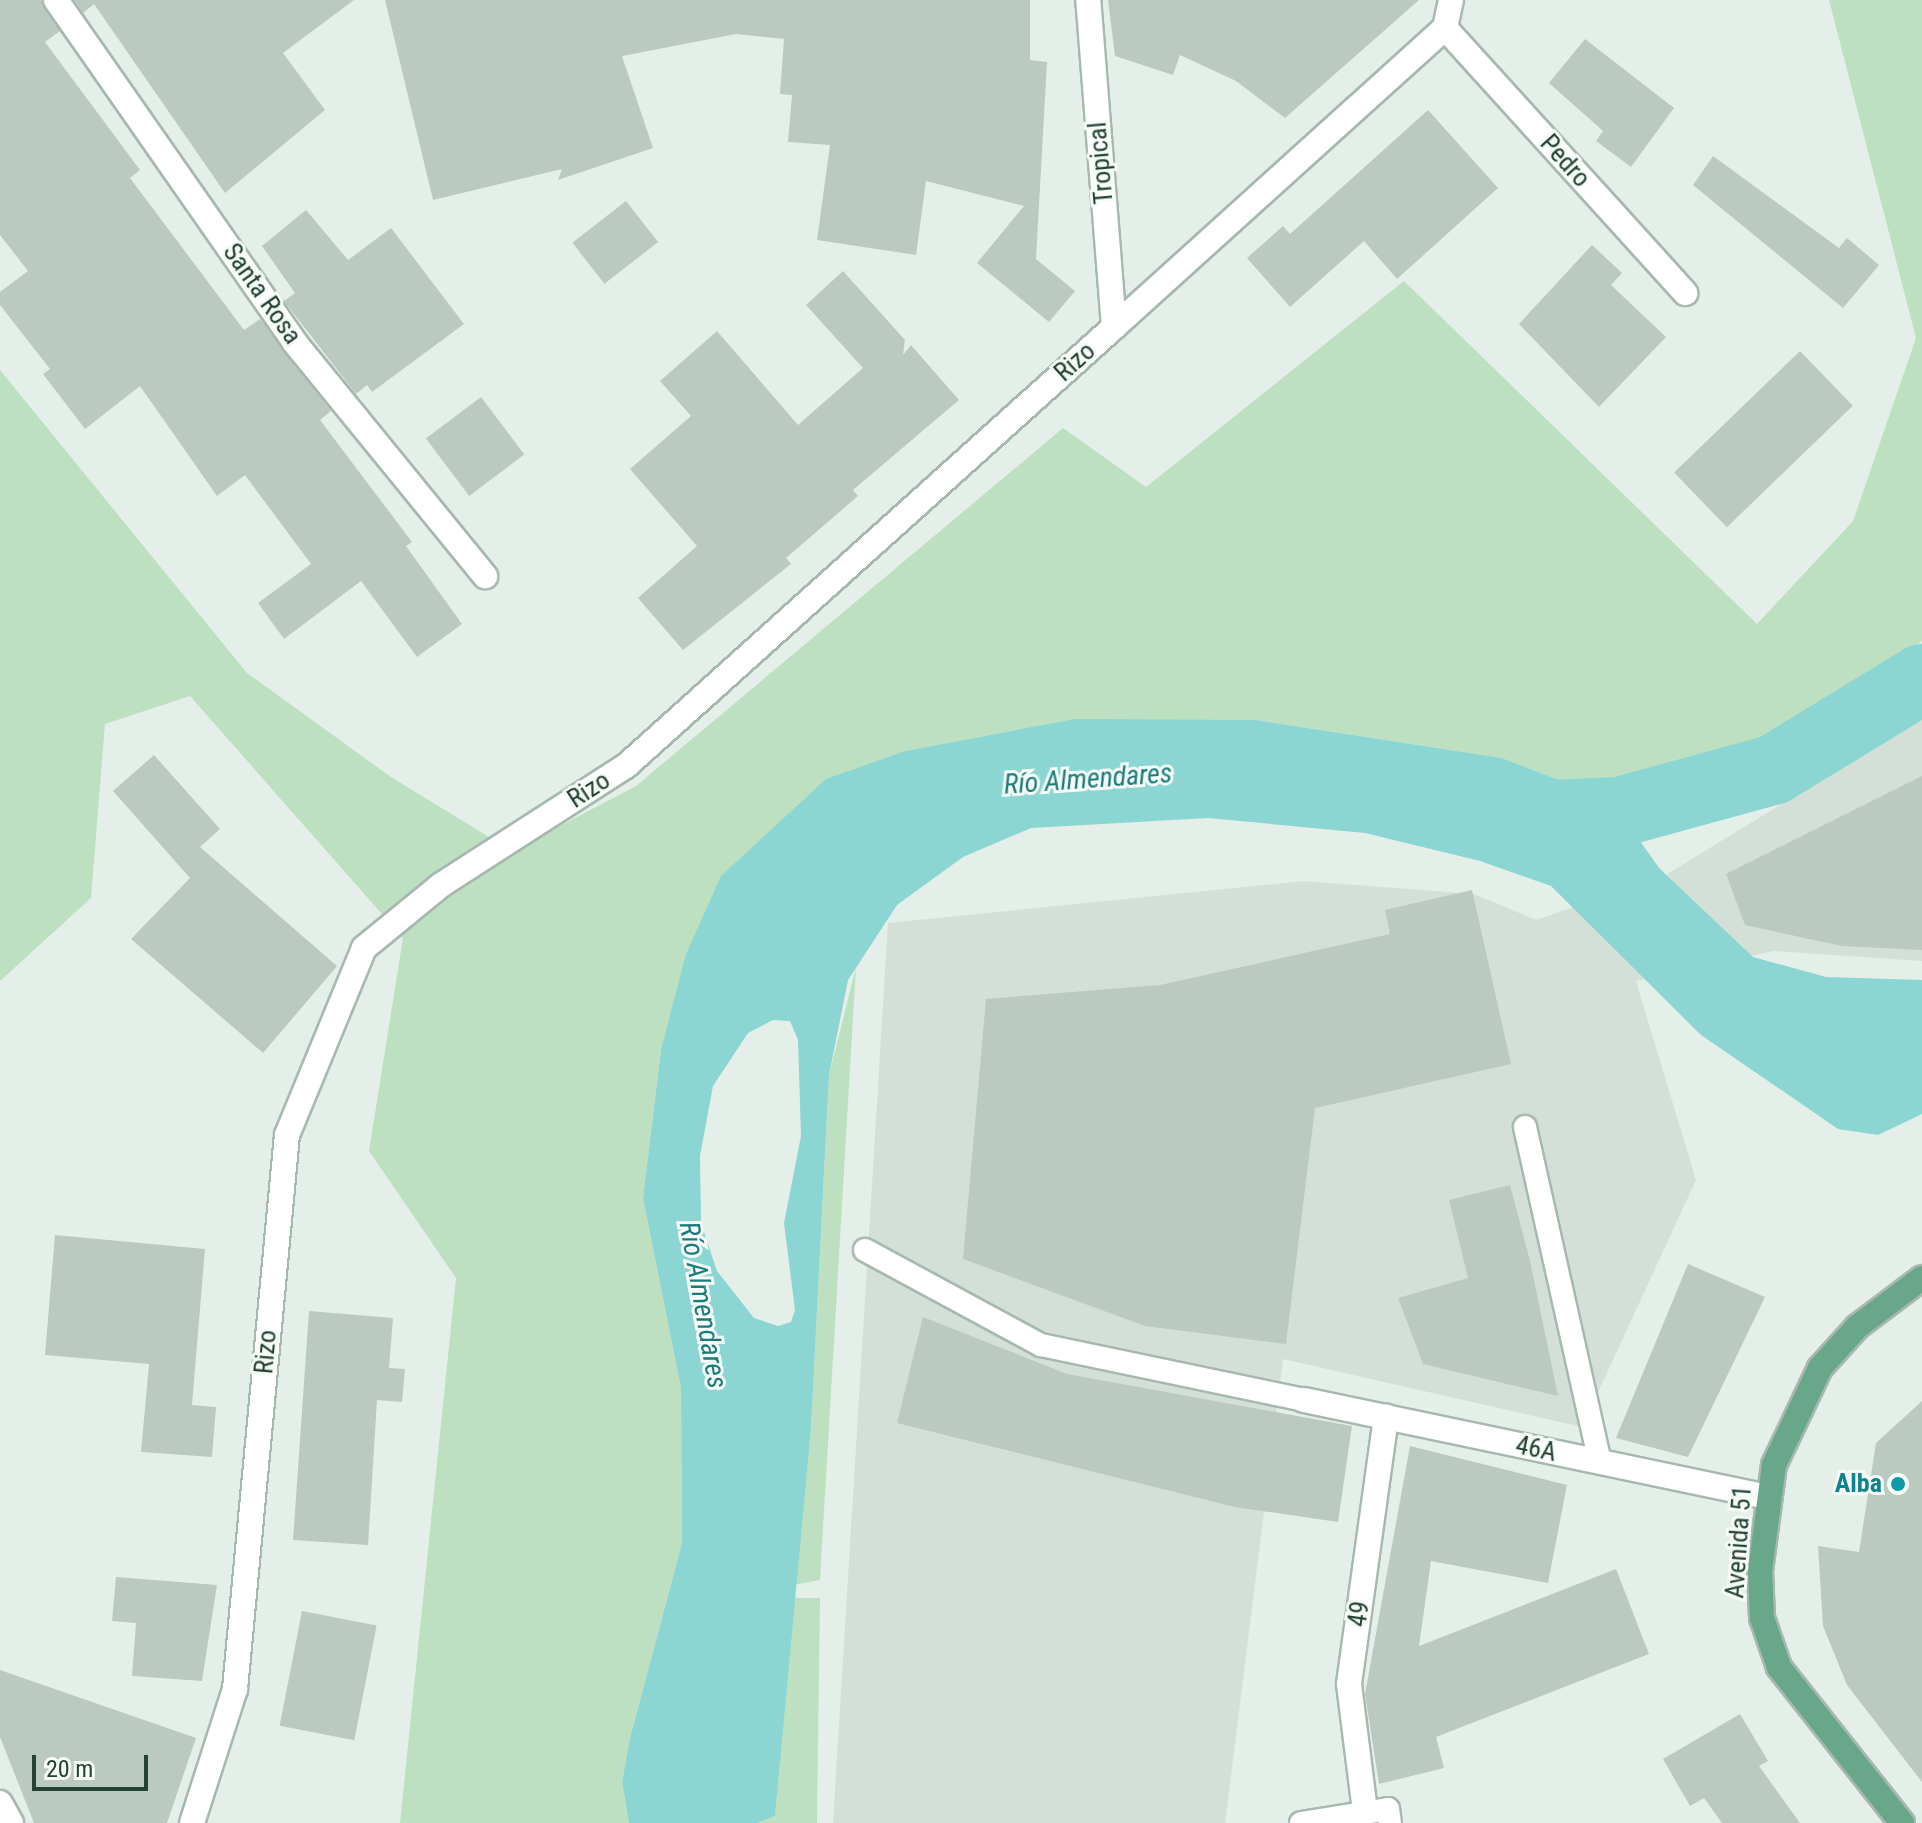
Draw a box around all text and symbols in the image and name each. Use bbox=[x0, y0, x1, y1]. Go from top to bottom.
street label: Tropical bbox=[1082, 121, 1120, 205]
street label: Pedro bbox=[1533, 128, 1597, 194]
street label: Santa Rosa bbox=[216, 238, 308, 350]
street label: Rizo bbox=[1048, 336, 1102, 388]
water label: Río Almendares bbox=[1003, 756, 1173, 802]
street label: Rizo bbox=[562, 765, 616, 815]
water label: Río Almendares bbox=[672, 1219, 734, 1391]
street label: Rizo bbox=[249, 1329, 283, 1375]
street label: 46A bbox=[1513, 1430, 1559, 1468]
place label: Alba bbox=[1835, 1468, 1882, 1500]
marker: Alba bbox=[1889, 1475, 1907, 1493]
street label: Avenida 51 bbox=[1719, 1485, 1759, 1599]
street label: 49 bbox=[1342, 1599, 1376, 1629]
scale bar bbox=[36, 1739, 152, 1789]
text: 20 m bbox=[46, 1755, 93, 1783]

